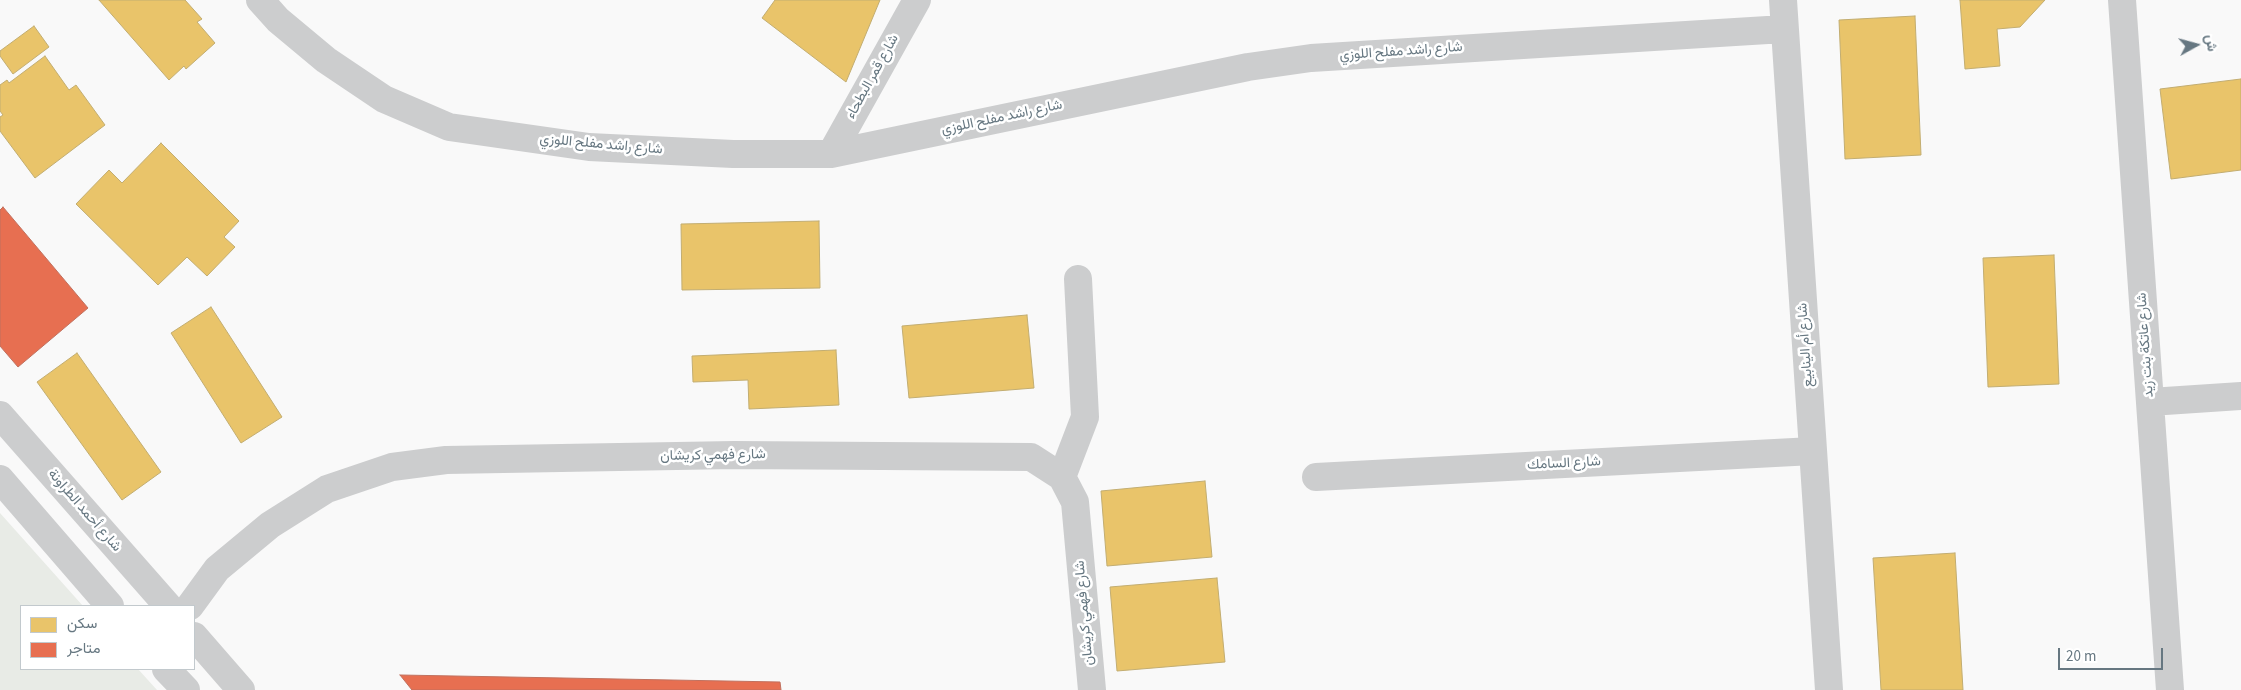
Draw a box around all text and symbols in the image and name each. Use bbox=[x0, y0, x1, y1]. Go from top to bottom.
north arrow bbox=[2171, 20, 2221, 70]
street label: شارع قمر البطحاء bbox=[843, 32, 903, 122]
text: ش bbox=[2200, 34, 2222, 53]
street label: شارع راشد مفلح اللوزي bbox=[1339, 39, 1463, 65]
street label: شارع راشد مفلح اللوزي bbox=[940, 97, 1064, 139]
street label: شارع راشد مفلح اللوزي bbox=[539, 131, 663, 159]
street label: شارع عاتكة بنت زيد bbox=[2134, 292, 2158, 398]
street label: شارع أم الينابيع bbox=[1795, 302, 1817, 388]
street label: شارع فهمي كريشان bbox=[660, 447, 766, 465]
street label: شارع السامك bbox=[1527, 454, 1601, 474]
street label: شارع أحمد الطراونة bbox=[44, 466, 124, 556]
street label: شارع فهمي كريشان bbox=[1072, 560, 1098, 666]
legend bbox=[20, 605, 195, 670]
text: سكن bbox=[67, 613, 97, 634]
text: متاجر bbox=[67, 638, 101, 659]
scale bar bbox=[2061, 638, 2166, 670]
text: 20 m bbox=[2066, 646, 2096, 667]

